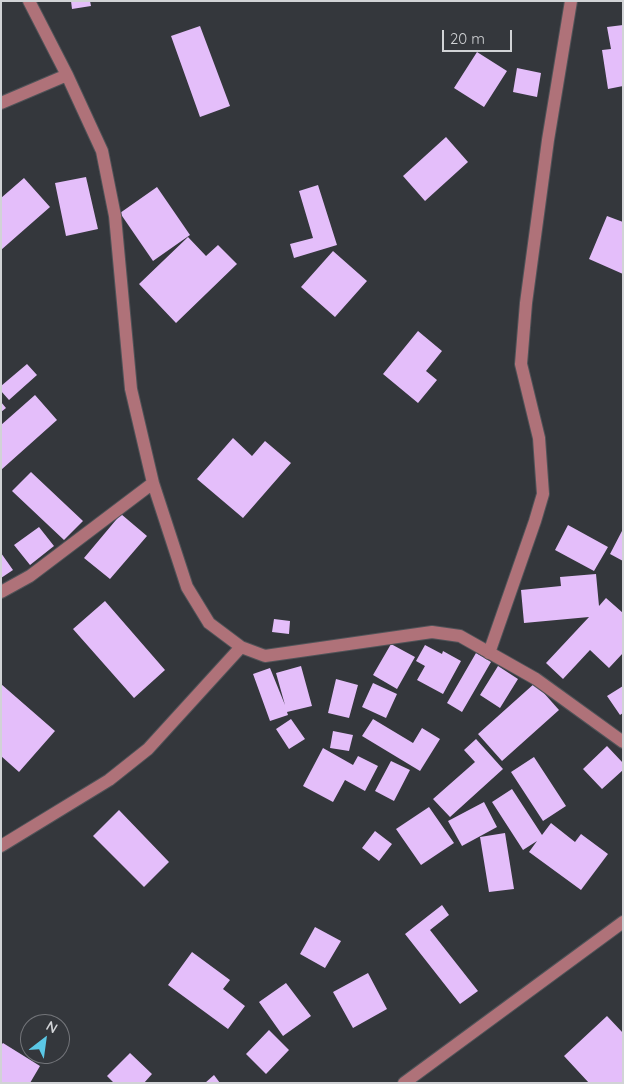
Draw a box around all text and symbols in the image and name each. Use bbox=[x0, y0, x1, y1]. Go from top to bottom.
scale bar bbox=[444, 20, 514, 52]
text: 20 m bbox=[450, 29, 485, 48]
north arrow bbox=[20, 1014, 70, 1064]
text: N bbox=[43, 1017, 61, 1037]

